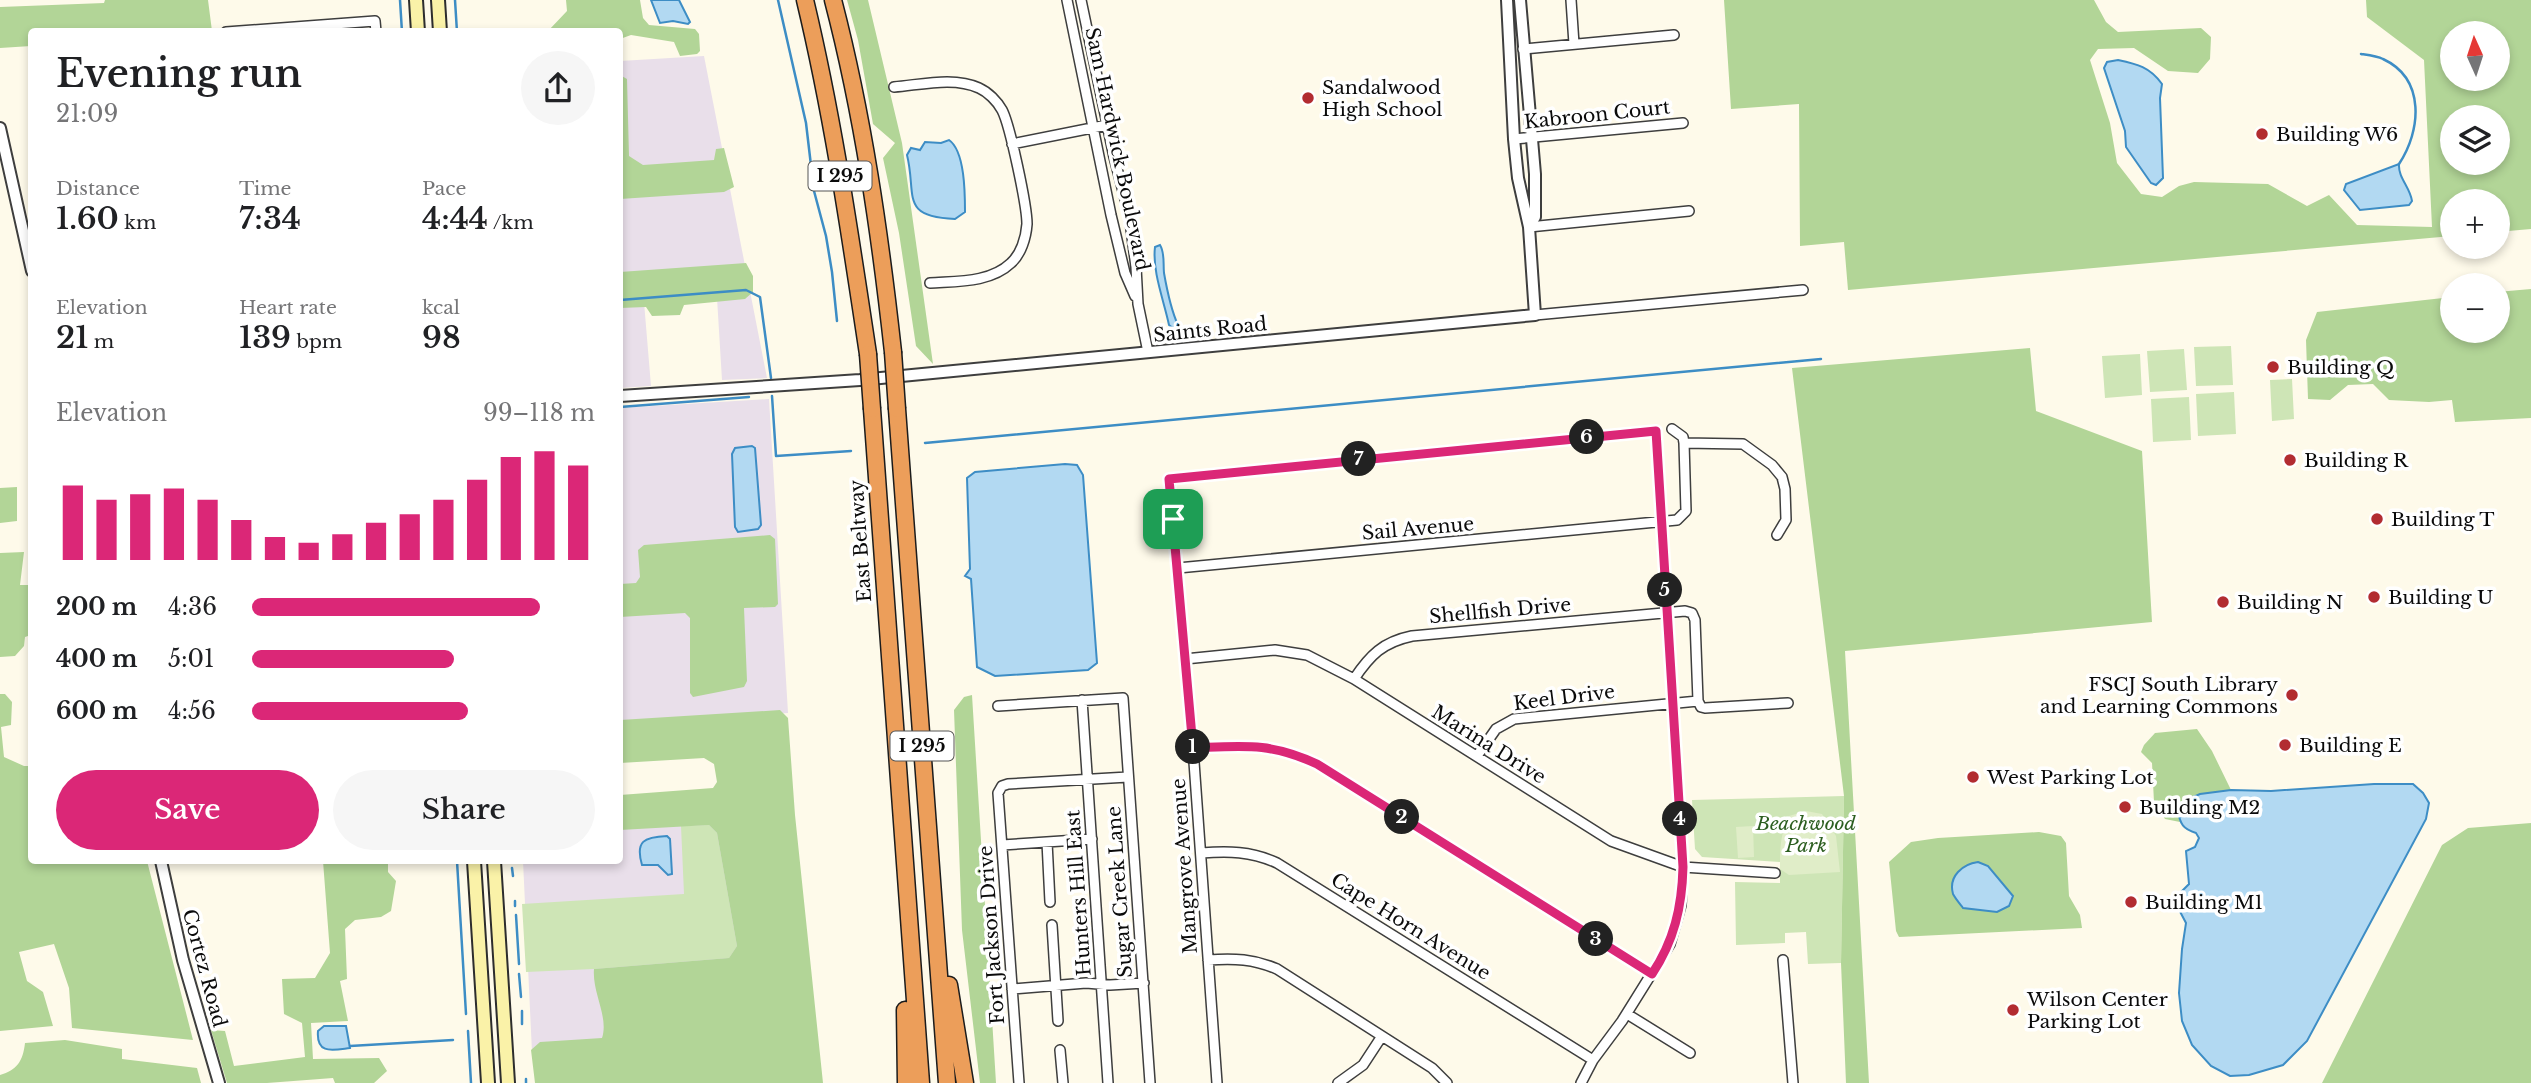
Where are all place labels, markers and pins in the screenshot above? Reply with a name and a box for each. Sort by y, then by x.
place label: Sandalwood High School [1322,76,1443,121]
marker: Sandalwood High School [1300,90,1316,106]
place label: Building W6 [2276,123,2398,146]
marker: Building W6 [2254,126,2270,142]
place label: Building Q [2287,356,2394,379]
marker: Building Q [2265,359,2281,375]
pin: 6 [1570,420,1604,454]
pin: 7 [1342,442,1376,476]
place label: Building R [2304,449,2409,472]
marker: Building R [2282,452,2298,468]
pin [1143,489,1203,549]
place label: Building T [2391,508,2495,531]
marker: Building T [2369,511,2385,527]
pin: 5 [1648,572,1682,608]
place label: Building U [2388,586,2493,609]
marker: Building U [2366,589,2382,605]
place label: Building N [2237,591,2343,614]
marker: Building N [2215,594,2231,610]
place label: FSCJ South Library and Learning Commons [2040,673,2278,718]
marker: FSCJ South Library and Learning Commons [2284,687,2300,703]
pin: 1 [1176,730,1210,764]
place label: Building E [2299,734,2402,757]
marker: Building E [2277,737,2293,753]
place label: West Parking Lot [1986,766,2155,789]
marker: West Parking Lot [1965,769,1981,785]
place label: Building M2 [2139,796,2260,819]
marker: Building M2 [2117,799,2133,815]
pin: 2 [1384,800,1420,834]
pin: 4 [1662,802,1698,836]
place label: Building M1 [2145,891,2263,914]
marker: Building M1 [2123,894,2139,910]
pin: 3 [1578,922,1614,956]
place label: Wilson Center Parking Lot [2026,988,2168,1033]
marker: Wilson Center Parking Lot [2005,1002,2021,1018]

